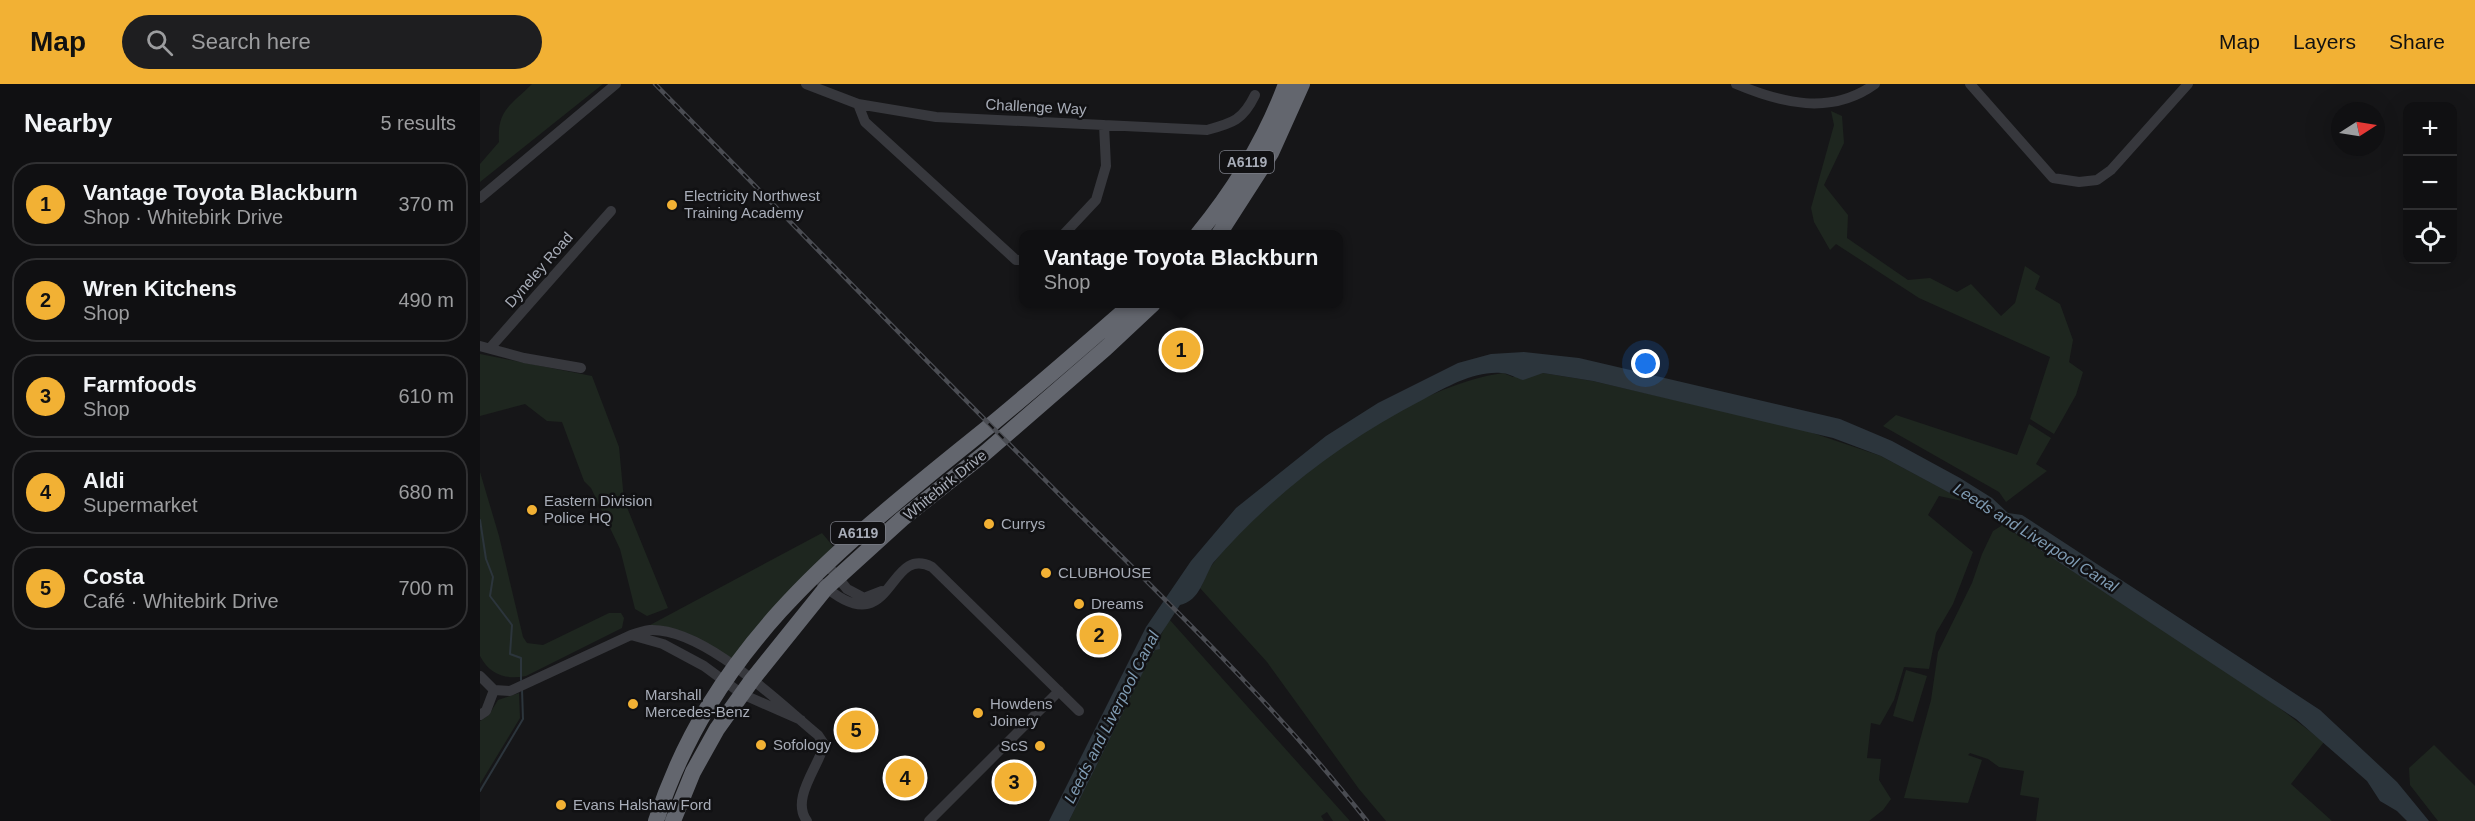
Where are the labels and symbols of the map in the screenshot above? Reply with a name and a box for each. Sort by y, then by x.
street label: Challenge Way [985,95,1087,118]
north arrow [2331,102,2385,156]
road number: A6119 [1220,151,1274,173]
place label: Electricity Northwest Training Academy [684,187,821,221]
marker: Electricity Northwest Training Academy [665,198,679,212]
street label: Dyneley Road [501,229,576,311]
pin: 1 [1162,328,1200,372]
your location [1631,349,1660,378]
street label: Whitebirk Drive [900,446,990,523]
water label: Leeds and Liverpool Canal [1951,480,2121,595]
place label: Eastern Division Police HQ [544,492,652,526]
marker: Eastern Division Police HQ [525,503,539,517]
place label: Currys [1001,515,1045,532]
marker: Currys [982,517,996,531]
road number: A6119 [831,522,885,544]
place label: CLUBHOUSE [1058,564,1151,581]
marker: CLUBHOUSE [1039,566,1053,580]
place label: Dreams [1091,595,1144,612]
marker: Dreams [1072,597,1086,611]
pin: 2 [1080,612,1118,658]
water label: Leeds and Liverpool Canal [1061,628,1162,806]
place label: Marshall Mercedes-Benz [645,686,750,720]
place label: Howdens Joinery [990,695,1053,729]
marker: Marshall Mercedes-Benz [626,697,640,711]
marker: Howdens Joinery [971,706,985,720]
pin: 5 [836,708,875,752]
place label: Sofology [773,736,832,753]
place label: ScS [1000,737,1028,754]
marker: Sofology [754,738,768,752]
marker: ScS [1033,739,1047,753]
pin: 4 [886,756,924,800]
pin: 3 [994,760,1034,804]
place label: Evans Halshaw Ford [573,796,711,813]
marker: Evans Halshaw Ford [554,798,568,812]

